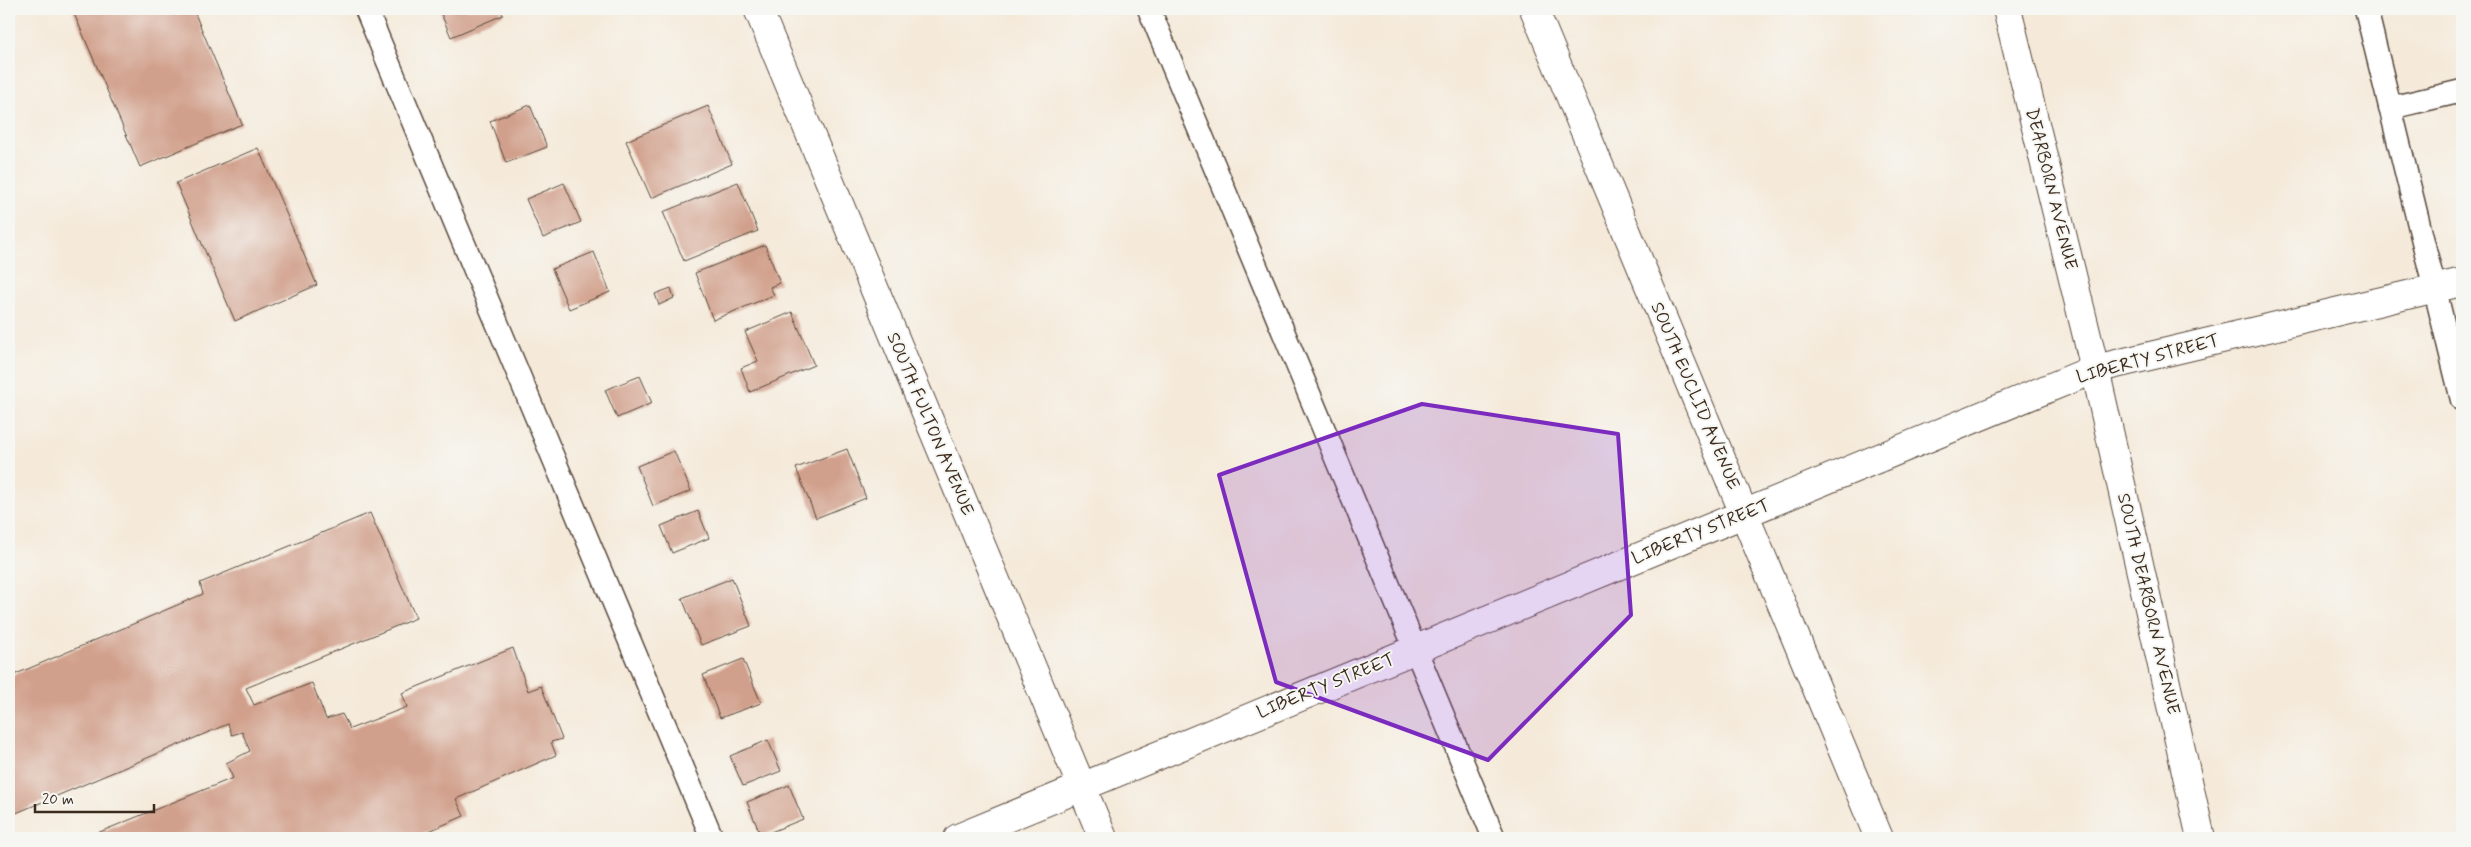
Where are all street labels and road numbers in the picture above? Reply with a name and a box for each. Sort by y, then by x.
street label: DEARBORN AVENUE [2019,106,2083,272]
street label: SOUTH EUCLID AVENUE [1645,299,1745,493]
street label: LIBERTY STREET [2074,328,2222,390]
street label: SOUTH FULTON AVENUE [881,329,979,519]
street label: SOUTH DEARBORN AVENUE [2111,491,2185,717]
street label: LIBERTY STREET [1628,493,1774,571]
street label: LIBERTY STREET [1253,647,1399,725]

